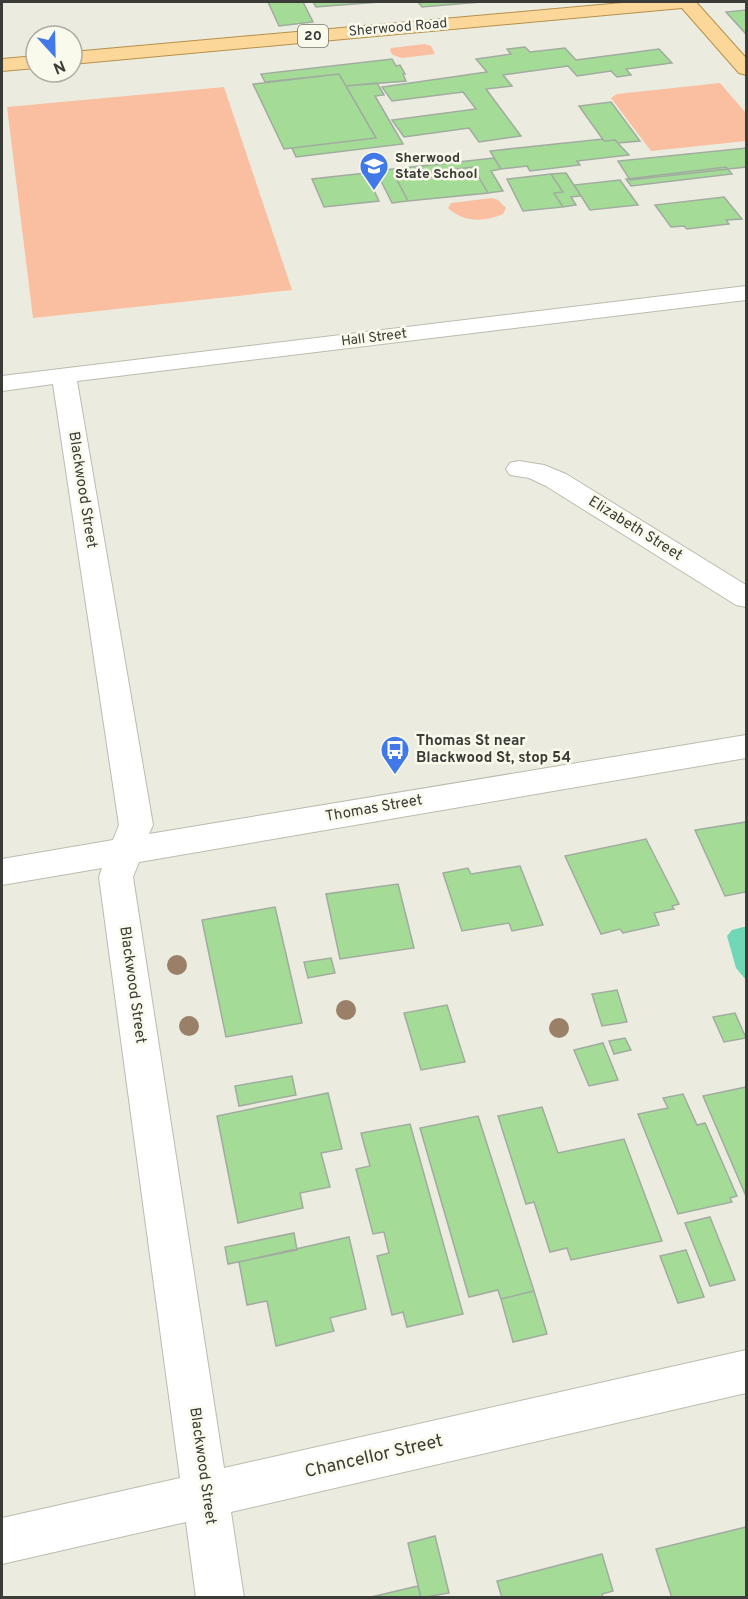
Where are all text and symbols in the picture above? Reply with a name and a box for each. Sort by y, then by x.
street label: Sherwood Road [348,15,448,41]
north arrow [24,24,84,84]
road number: 20 [298,25,328,47]
text: N [50,55,68,77]
school or university icon: Sherwood State School [358,150,390,192]
place label: Sherwood State School [395,150,477,183]
street label: Hall Street [340,326,408,350]
street label: Blackwood Street [63,430,101,550]
street label: Elizabeth Street [584,492,686,566]
place label: Thomas St near Blackwood St, stop 54 [416,732,571,768]
bus stop icon: Thomas St near Blackwood St, stop 54 [379,734,411,776]
street label: Thomas Street [324,791,424,827]
street label: Blackwood Street [114,925,150,1045]
street label: Blackwood Street [184,1406,220,1526]
street label: Chancellor Street [303,1430,445,1484]

